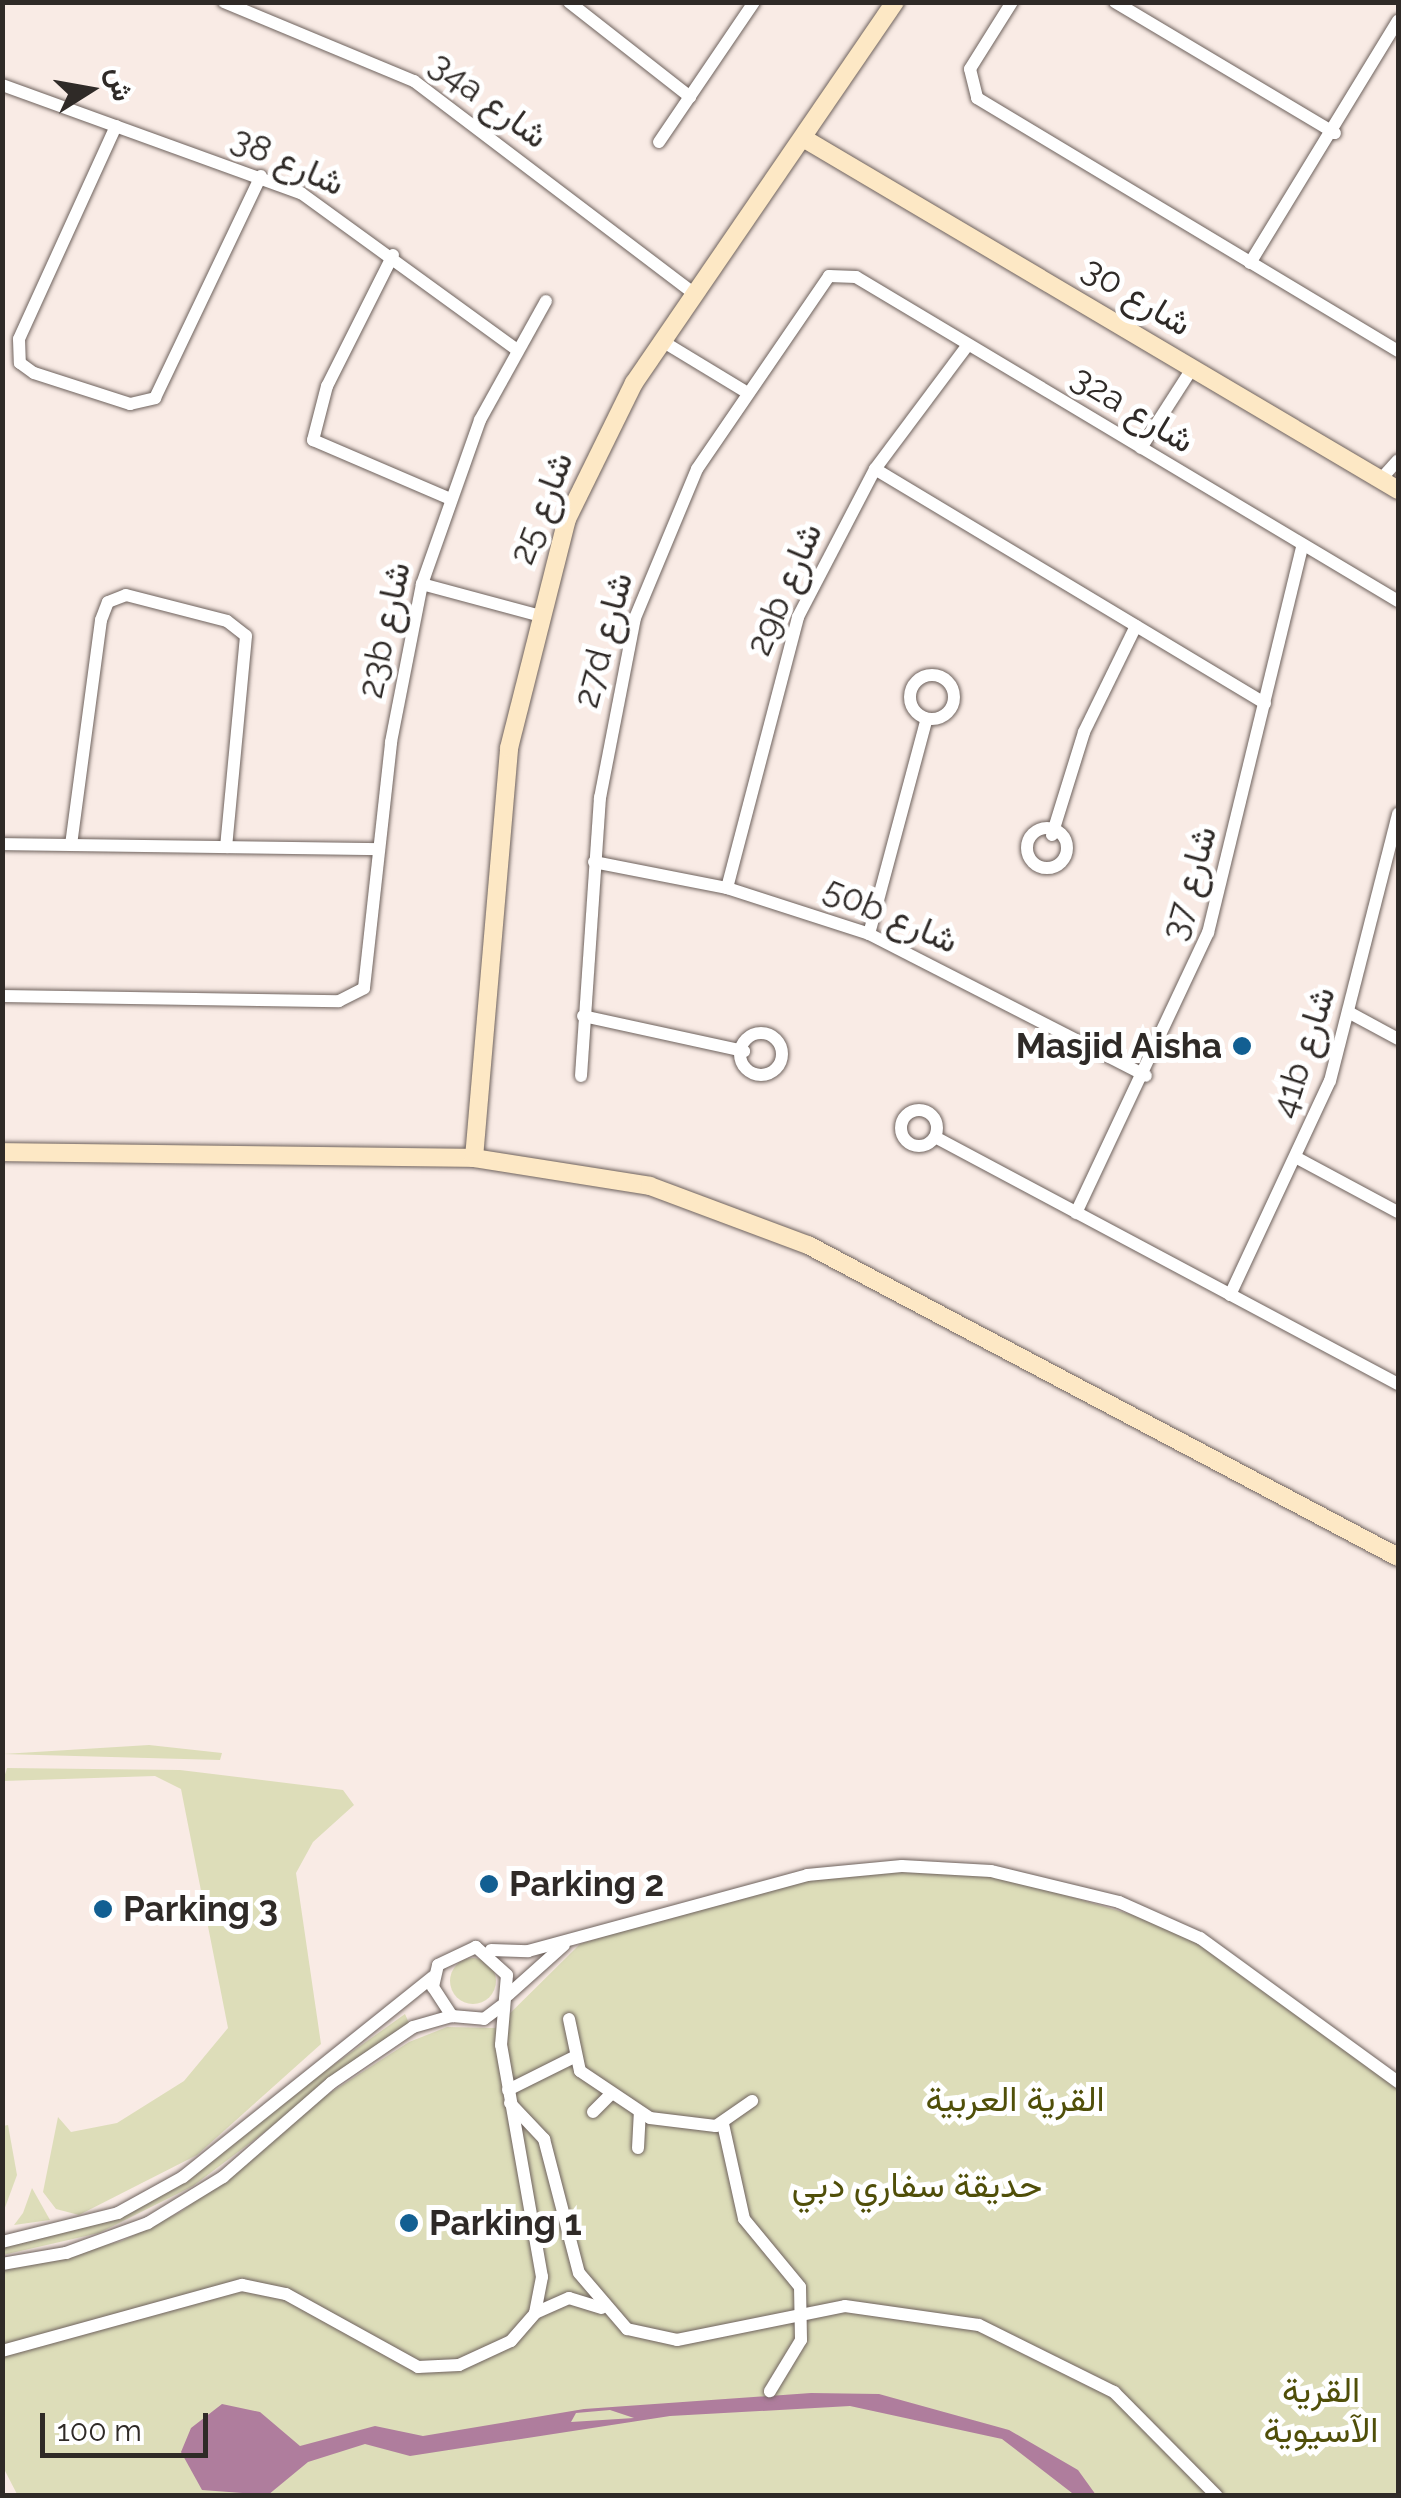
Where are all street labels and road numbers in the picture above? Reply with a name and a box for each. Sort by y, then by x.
street label: 34a شارع [422,43,556,157]
street label: شارع 38 [225,118,351,204]
street label: شارع 30 [1075,247,1199,345]
street label: 32a شارع [1064,356,1202,462]
street label: شارع 25 [500,446,582,570]
street label: 29b شارع [737,517,831,661]
street label: 23b شارع [349,558,419,702]
street label: 27d شارع [565,568,641,712]
street label: شارع 37 [1153,821,1225,945]
street label: 50b شارع [818,868,964,962]
street label: 41b شارع [1262,981,1344,1123]

